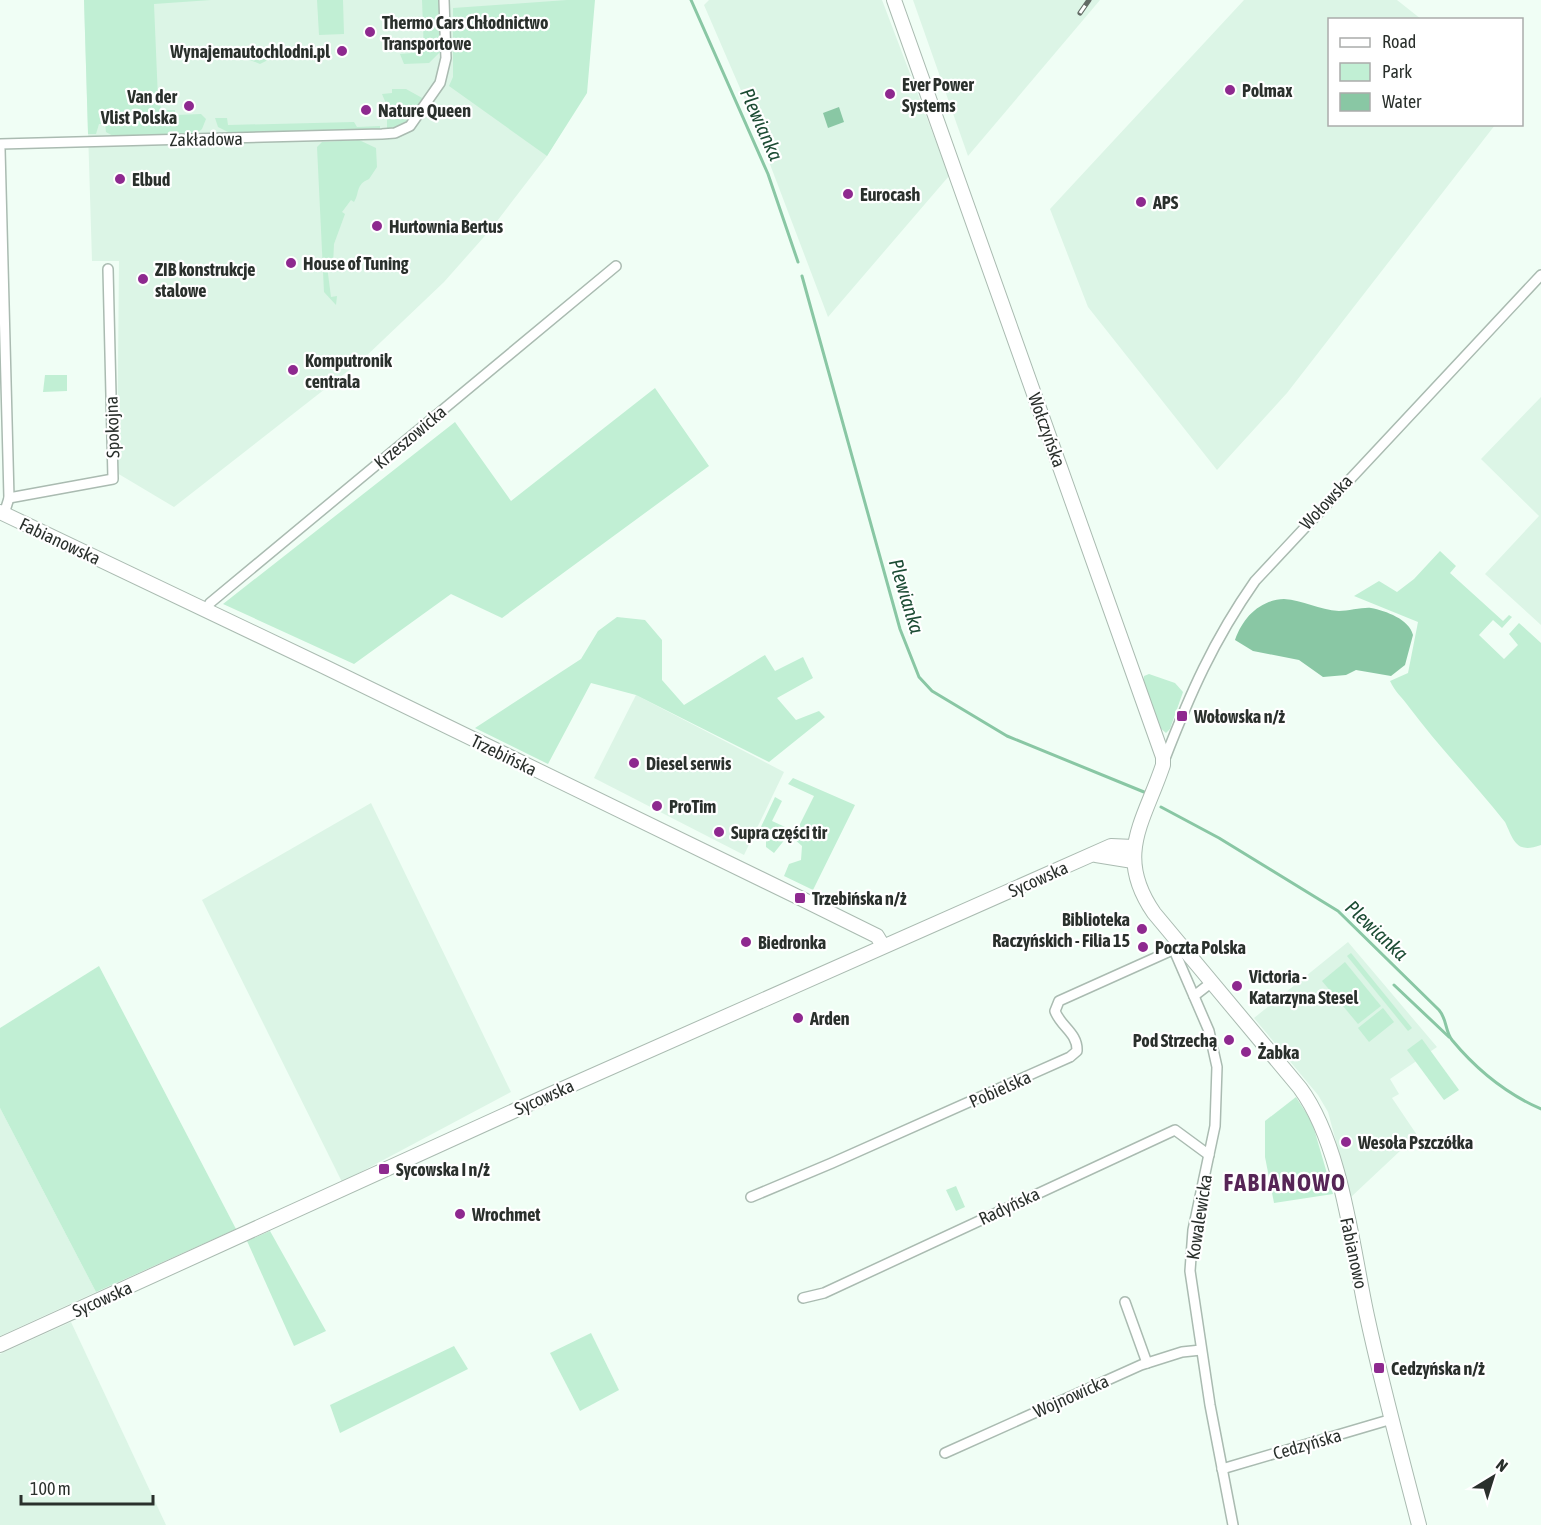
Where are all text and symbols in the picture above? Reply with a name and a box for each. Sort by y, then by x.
place label: Thermo Cars Chłodnictwo Transportowe [382,12,548,54]
legend [1328,18,1523,126]
marker: Thermo Cars Chłodnictwo Transportowe [363,25,377,39]
text: Road [1382,31,1416,52]
place label: Wynajemautochlodni.pl [169,41,330,62]
marker: Wynajemautochlodni.pl [335,44,349,58]
text: Park [1382,61,1412,82]
place label: Ever Power Systems [902,74,975,116]
place label: Polmax [1242,80,1293,101]
marker: Polmax [1223,83,1237,97]
water label: Plewianka [736,84,788,164]
place label: Van der Vlist Polska [100,86,178,128]
marker: Ever Power Systems [883,87,897,101]
text: Water [1382,91,1422,112]
marker: Van der Vlist Polska [182,99,196,113]
place label: Nature Queen [378,100,471,121]
marker: Nature Queen [359,103,373,117]
street label: Zakładowa [169,128,243,150]
place label: Elbud [132,169,170,190]
marker: Elbud [113,172,127,186]
place label: Eurocash [860,184,921,205]
marker: Eurocash [841,187,855,201]
place label: APS [1152,192,1179,213]
marker: APS [1134,195,1148,209]
place label: Hurtownia Bertus [389,216,504,237]
marker: Hurtownia Bertus [370,219,384,233]
place label: House of Tuning [303,253,409,274]
marker: House of Tuning [284,256,298,270]
place label: ZIB konstrukcje stalowe [155,259,256,301]
marker: ZIB konstrukcje stalowe [136,272,150,286]
place label: Komputronik centrala [305,350,393,392]
marker: Komputronik centrala [286,363,300,377]
street label: Wołczyńska [1024,390,1070,470]
street label: Spokojna [100,396,124,458]
street label: Krzeszowicka [370,401,450,473]
street label: Wołowska [1295,470,1357,534]
street label: Fabianowska [16,513,104,569]
water label: Plewianka [885,556,929,636]
place label: Wołowska n/ż [1193,706,1286,727]
marker: Wołowska n/ż [1175,709,1189,723]
street label: Trzebińska [468,730,540,780]
place label: Diesel serwis [646,753,732,774]
marker: Diesel serwis [627,756,641,770]
place label: ProTim [669,796,716,817]
marker: ProTim [650,799,664,813]
place label: Supra części tir [731,822,828,843]
marker: Supra części tir [712,825,726,839]
street label: Sycowska [1005,857,1071,901]
place label: Trzebińska n/ż [812,888,907,909]
marker: Trzebińska n/ż [793,891,807,905]
water label: Plewianka [1341,895,1413,965]
place label: Biblioteka Raczyńskich - Filia 15 [992,909,1130,951]
marker: Biblioteka Raczyńskich - Filia 15 [1135,922,1149,936]
place label: Biedronka [758,932,826,953]
marker: Biedronka [739,935,753,949]
place label: Poczta Polska [1155,937,1246,958]
marker: Poczta Polska [1136,940,1150,954]
place label: Victoria - Katarzyna Stesel [1248,966,1358,1008]
marker: Victoria - Katarzyna Stesel [1230,979,1244,993]
place label: Arden [809,1008,850,1029]
marker: Arden [791,1011,805,1025]
place label: Pod Strzechą [1133,1030,1217,1051]
marker: Pod Strzechą [1222,1033,1236,1047]
place label: Żabka [1258,1042,1299,1063]
marker: Żabka [1239,1045,1253,1059]
street label: Pobielska [966,1066,1034,1112]
street label: Sycowska [511,1075,577,1119]
place label: Wesoła Pszczółka [1357,1132,1473,1153]
marker: Wesoła Pszczółka [1339,1135,1353,1149]
place label: Sycowska I n/ż [396,1159,490,1180]
marker: Sycowska I n/ż [377,1162,391,1176]
district label: FABIANOWO [1224,1169,1346,1196]
street label: Kowalewicka [1182,1173,1216,1261]
street label: Radyńska [975,1183,1043,1229]
place label: Wrochmet [471,1204,541,1225]
marker: Wrochmet [453,1207,467,1221]
street label: Fabianowo [1336,1215,1372,1291]
street label: Sycowska [69,1277,135,1321]
place label: Cedzyńska n/ż [1391,1358,1485,1379]
marker: Cedzyńska n/ż [1372,1361,1386,1375]
street label: Wojnowicka [1030,1370,1112,1422]
street label: Cedzyńska [1270,1424,1344,1464]
north arrow [1463,1447,1523,1507]
text: N [1493,1455,1512,1475]
scale bar [21,1468,153,1506]
text: 100 m [30,1478,71,1499]

